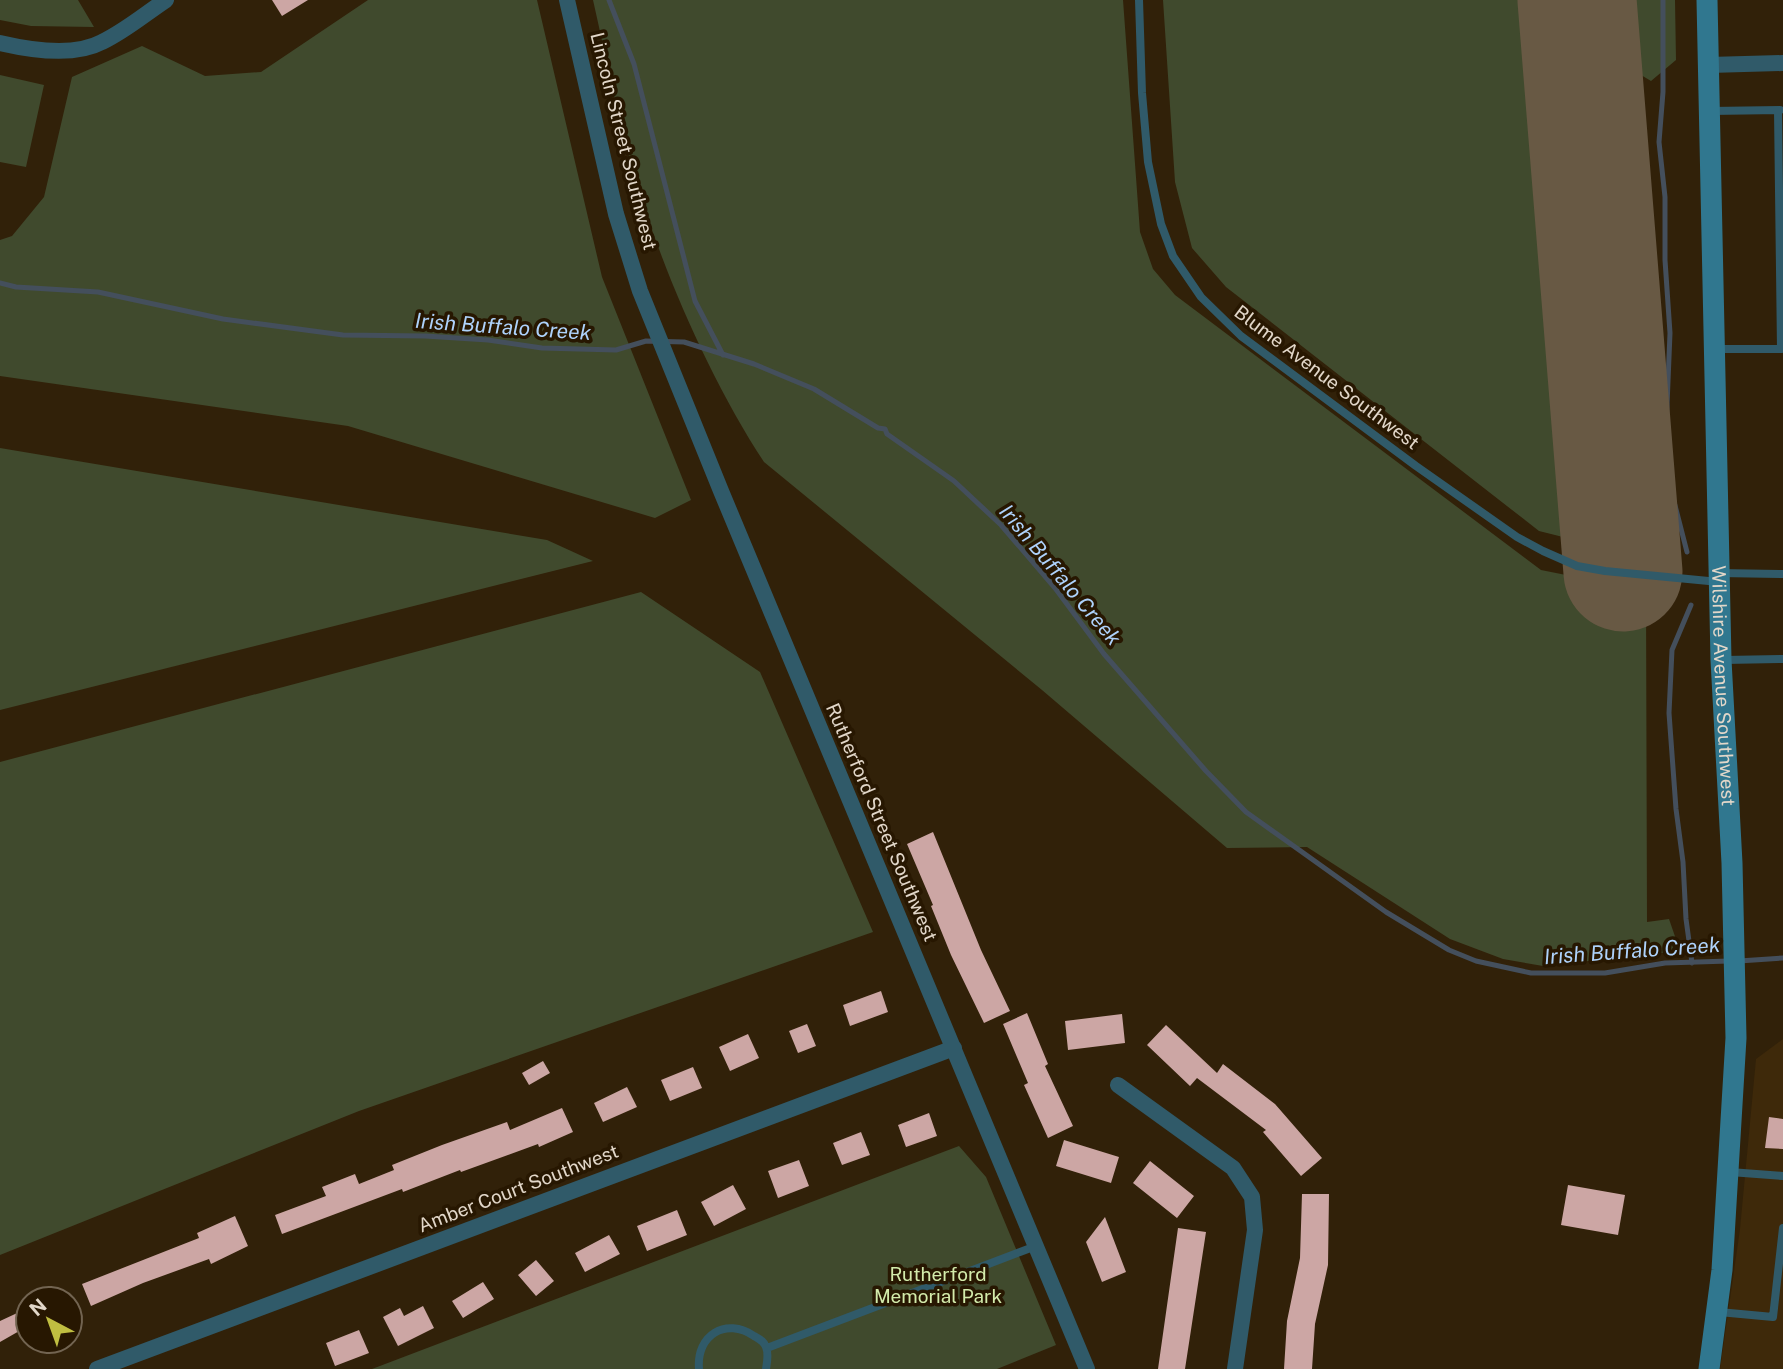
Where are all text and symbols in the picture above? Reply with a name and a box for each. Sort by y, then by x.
street label: Lincoln Street Southwest [586,30,662,252]
street label: Blume Avenue Southwest [1230,300,1424,454]
water label: Irish Buffalo Creek [414,308,593,345]
water label: Irish Buffalo Creek [994,499,1127,651]
street label: Wilshire Avenue Southwest [1708,565,1740,807]
street label: Rutherford Street Southwest [822,700,942,944]
water label: Irish Buffalo Creek [1543,932,1721,969]
street label: Amber Court Southwest [415,1140,621,1236]
park label: Rutherford Memorial Park [874,1263,1002,1307]
north arrow [14,1285,84,1355]
text: N [25,1294,51,1320]

